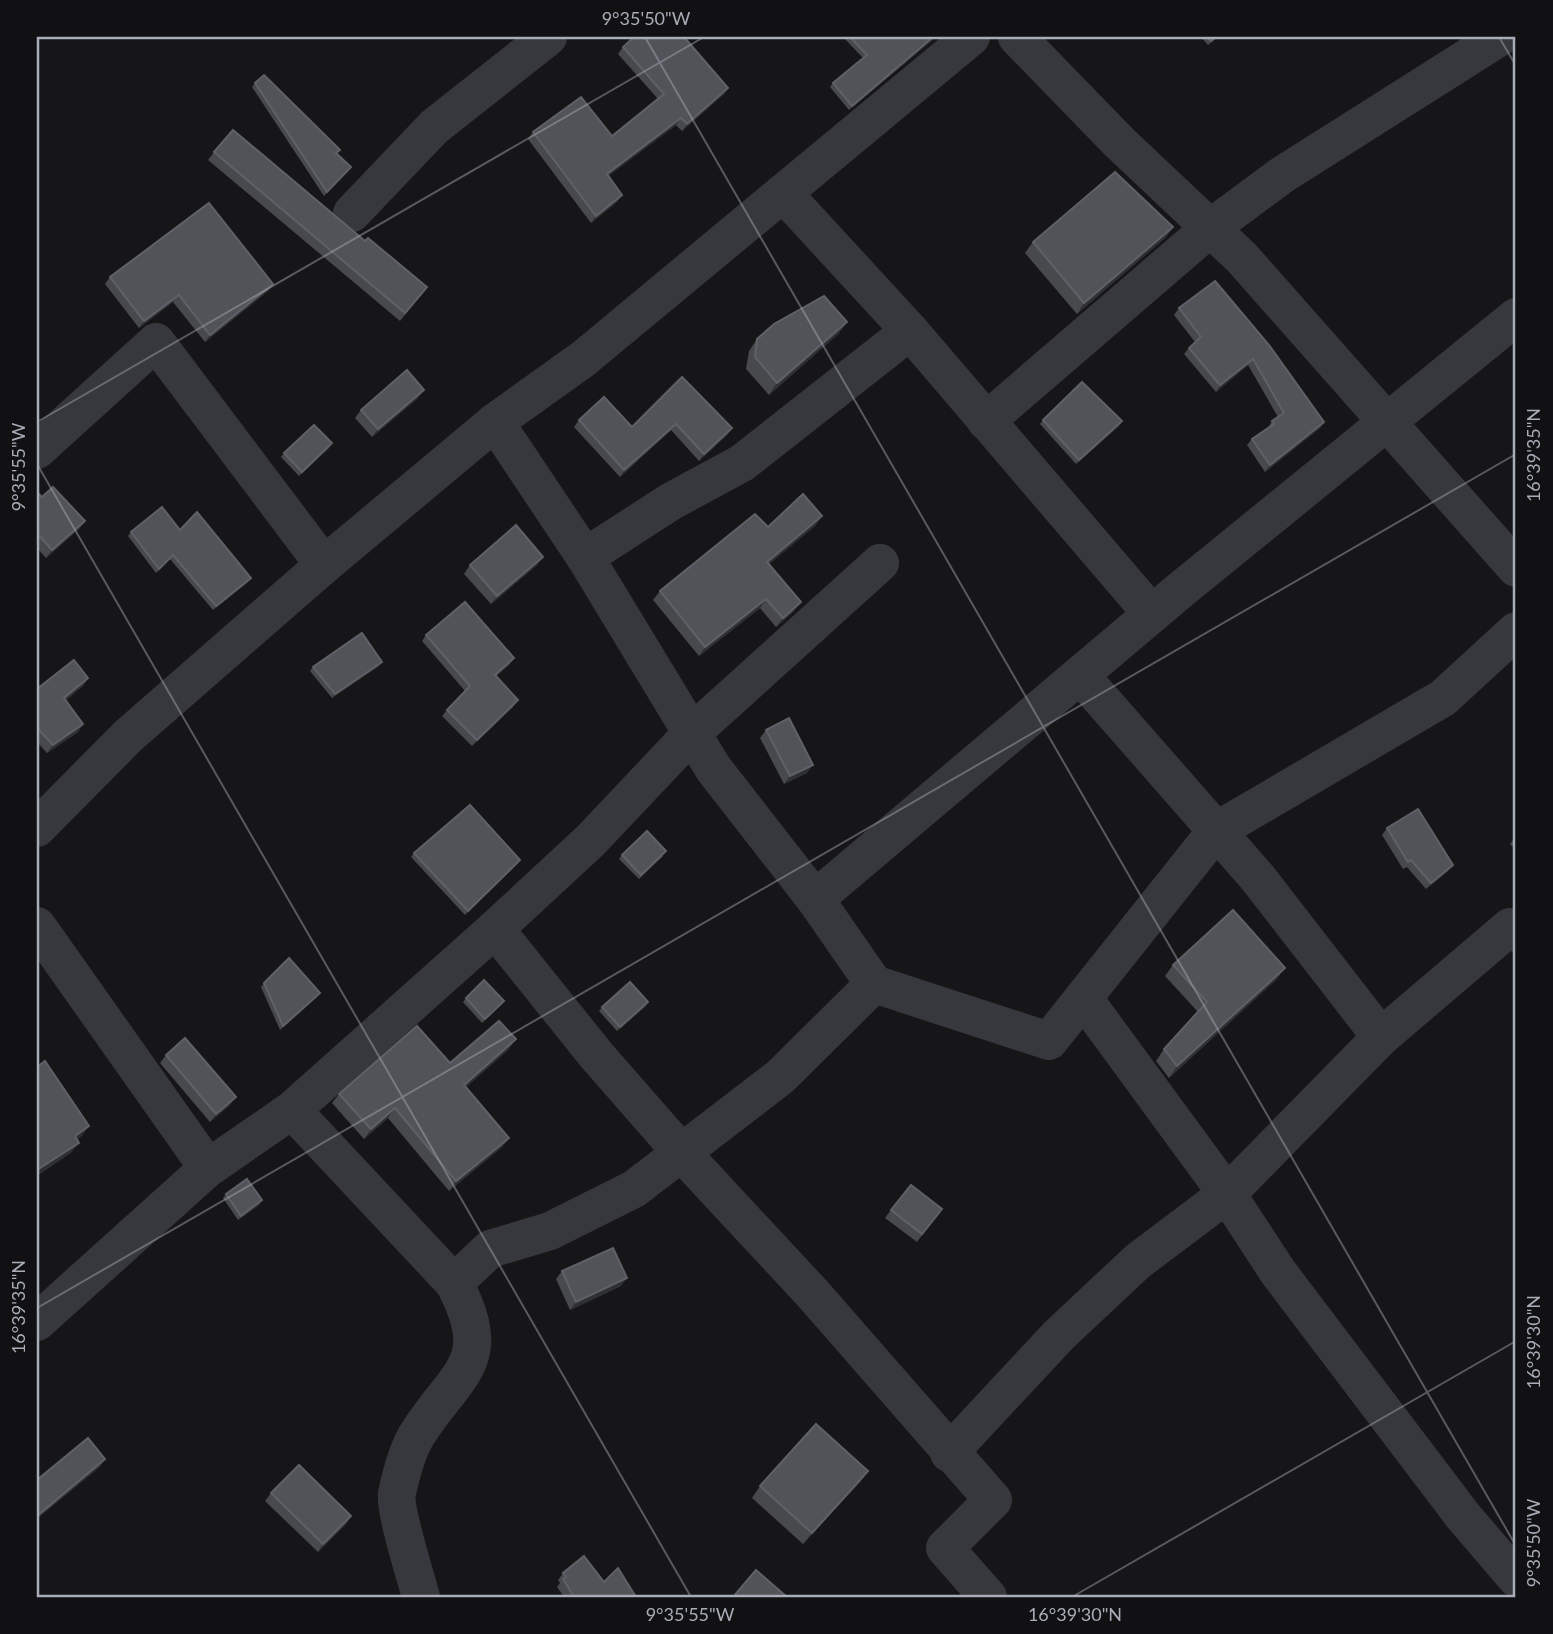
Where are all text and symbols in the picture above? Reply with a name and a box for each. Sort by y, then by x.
text: 9°35'50"W [602,7,691,29]
text: 16°39'35"N [1522,408,1544,502]
text: 9°35'55"W [7,422,29,511]
text: 16°39'35"N [7,1260,29,1354]
text: 16°39'30"N [1522,1295,1544,1389]
text: 9°35'50"W [1522,1498,1544,1587]
text: 9°35'55"W [646,1603,735,1625]
text: 16°39'30"N [1028,1603,1122,1625]

